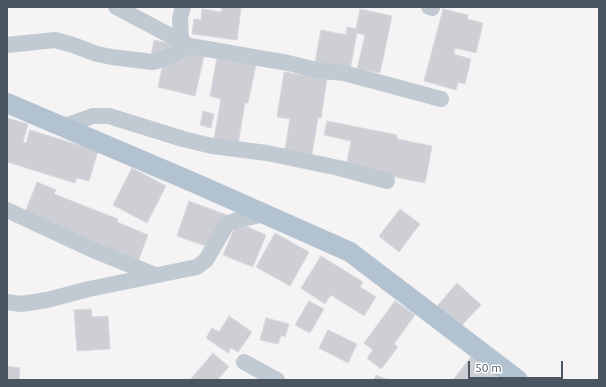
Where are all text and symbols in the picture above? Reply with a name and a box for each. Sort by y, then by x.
scale bar [470,353,565,379]
text: 50 m [475,361,502,374]

